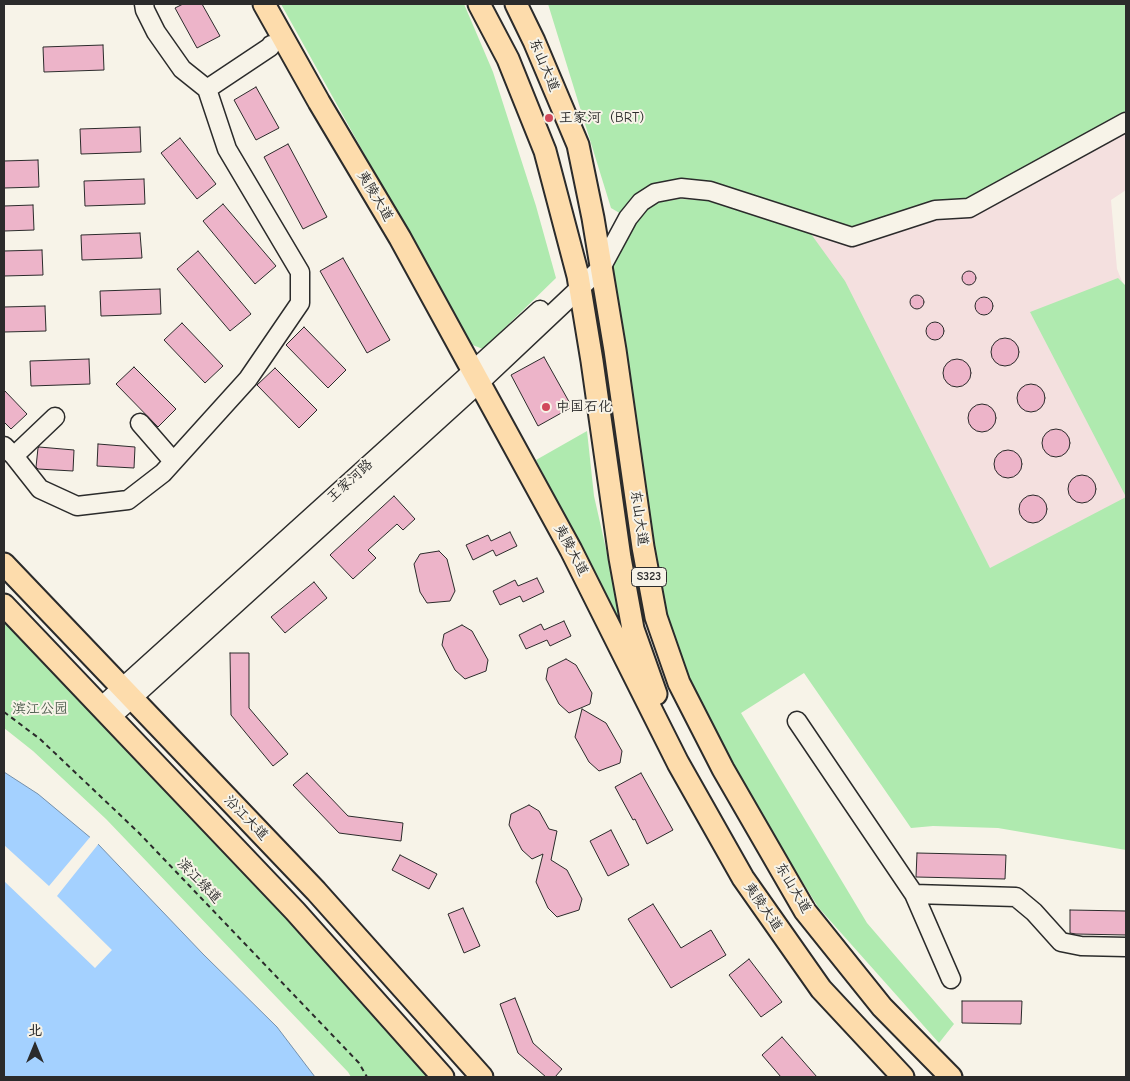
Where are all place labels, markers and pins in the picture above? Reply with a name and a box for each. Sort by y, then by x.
place label: 王家河（BRT） [559,110,653,126]
marker: 王家河（BRT） [543,112,555,124]
place label: 中国石化 [556,399,612,415]
marker: 中国石化 [540,401,552,413]

